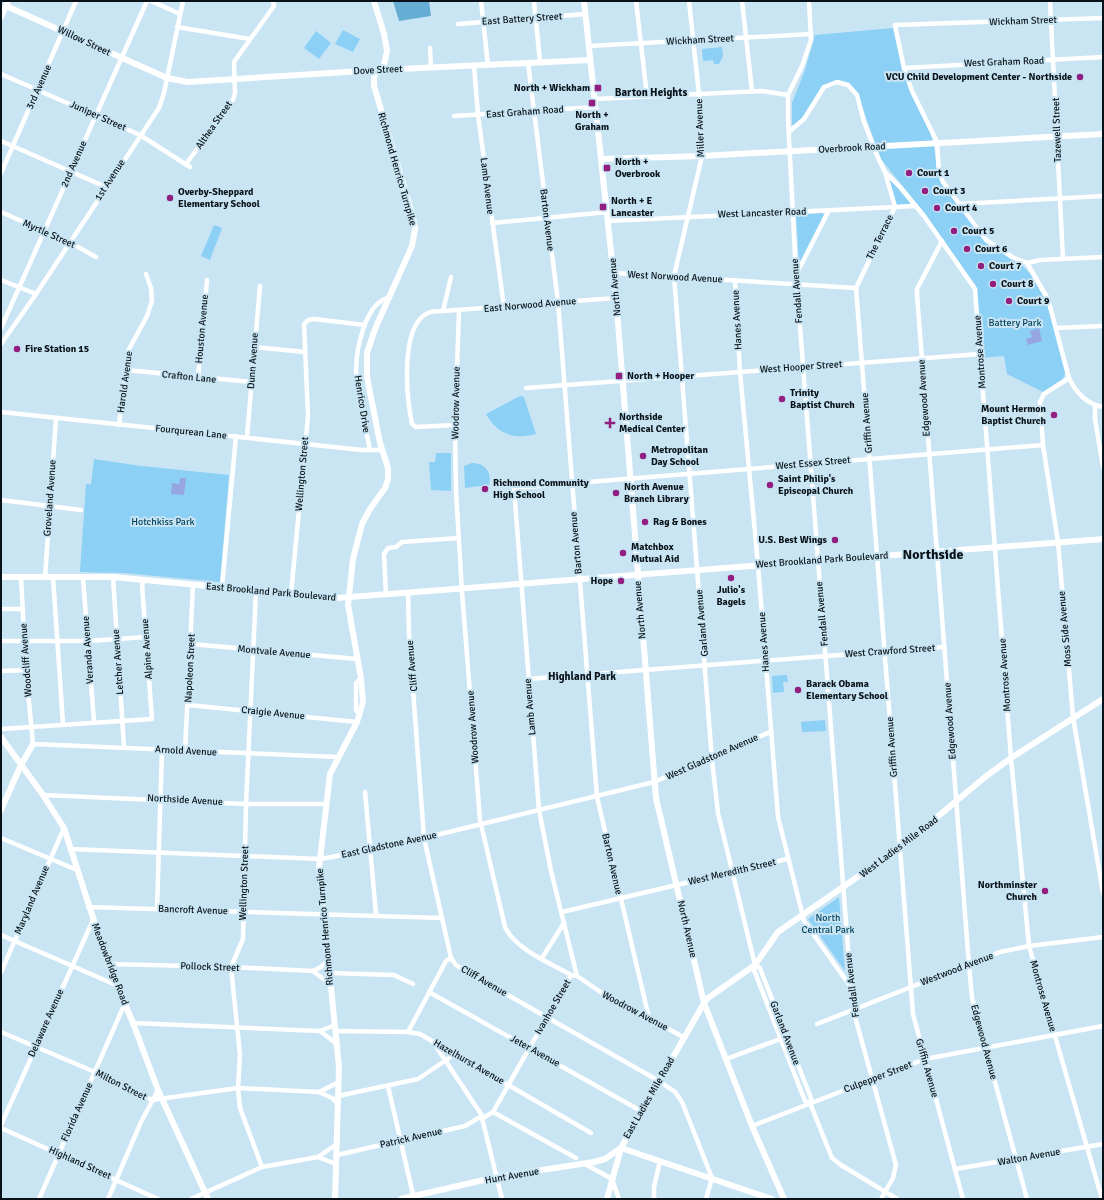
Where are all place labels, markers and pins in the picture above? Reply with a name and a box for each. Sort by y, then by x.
place label: VCU Child Development Center - Northside [886,71,1072,83]
marker: VCU Child Development Center - Northside [1075,72,1085,82]
place label: North + Wickham [514,82,590,94]
marker: North + Wickham [593,83,603,93]
marker: North + Graham [587,98,597,108]
place label: North + Graham [575,109,609,133]
place label: North + Overbrook [615,156,661,180]
marker: North + Overbrook [602,163,612,173]
place label: Court 1 [917,167,950,179]
marker: Court 1 [904,168,914,178]
place label: Court 3 [933,185,965,197]
place label: Overby-Sheppard Elementary School [178,186,260,210]
marker: Court 3 [920,186,930,196]
marker: Overby-Sheppard Elementary School [165,193,175,203]
place label: North + E Lancaster [611,195,654,219]
marker: North + E Lancaster [598,202,608,212]
place label: Court 4 [945,202,978,214]
marker: Court 4 [932,203,942,213]
place label: Court 5 [962,225,994,237]
marker: Court 5 [949,226,959,236]
place label: Court 6 [975,243,1008,255]
marker: Court 6 [962,244,972,254]
place label: Court 7 [989,260,1022,272]
marker: Court 7 [976,261,986,271]
place label: Court 8 [1001,278,1034,290]
marker: Court 8 [988,279,998,289]
place label: Court 9 [1017,295,1050,307]
marker: Court 9 [1004,296,1014,306]
place label: Fire Station 15 [25,343,89,355]
marker: Fire Station 15 [12,344,22,354]
place label: North + Hooper [627,370,694,382]
marker: North + Hooper [614,371,624,381]
place label: Trinity Baptist Church [790,387,855,411]
marker: Trinity Baptist Church [777,394,787,404]
place label: Mount Hermon Baptist Church [981,403,1047,427]
marker: Mount Hermon Baptist Church [1049,410,1059,420]
place label: Northside Medical Center [619,411,685,435]
marker: Northside Medical Center [604,417,616,429]
place label: Metropolitan Day School [651,444,709,468]
marker: Metropolitan Day School [638,451,648,461]
place label: Saint Philip's Episcopal Church [778,473,854,497]
place label: Richmond Community High School [493,477,589,501]
marker: Saint Philip's Episcopal Church [765,480,775,490]
place label: North Avenue Branch Library [624,481,689,505]
marker: Richmond Community High School [480,484,490,494]
marker: North Avenue Branch Library [611,488,621,498]
place label: Rag & Bones [653,516,707,528]
marker: Rag & Bones [640,517,650,527]
place label: U.S. Best Wings [758,534,828,546]
marker: U.S. Best Wings [830,535,840,545]
place label: Matchbox Mutual Aid [631,541,680,565]
marker: Matchbox Mutual Aid [618,548,628,558]
marker: Julio's Bagels [726,573,736,583]
place label: Hope [591,575,613,587]
marker: Hope [616,576,626,586]
place label: Julio's Bagels [716,584,746,608]
place label: Barack Obama Elementary School [806,678,888,702]
marker: Barack Obama Elementary School [793,685,803,695]
place label: Northminster Church [978,879,1038,903]
marker: Northminster Church [1040,886,1050,896]

